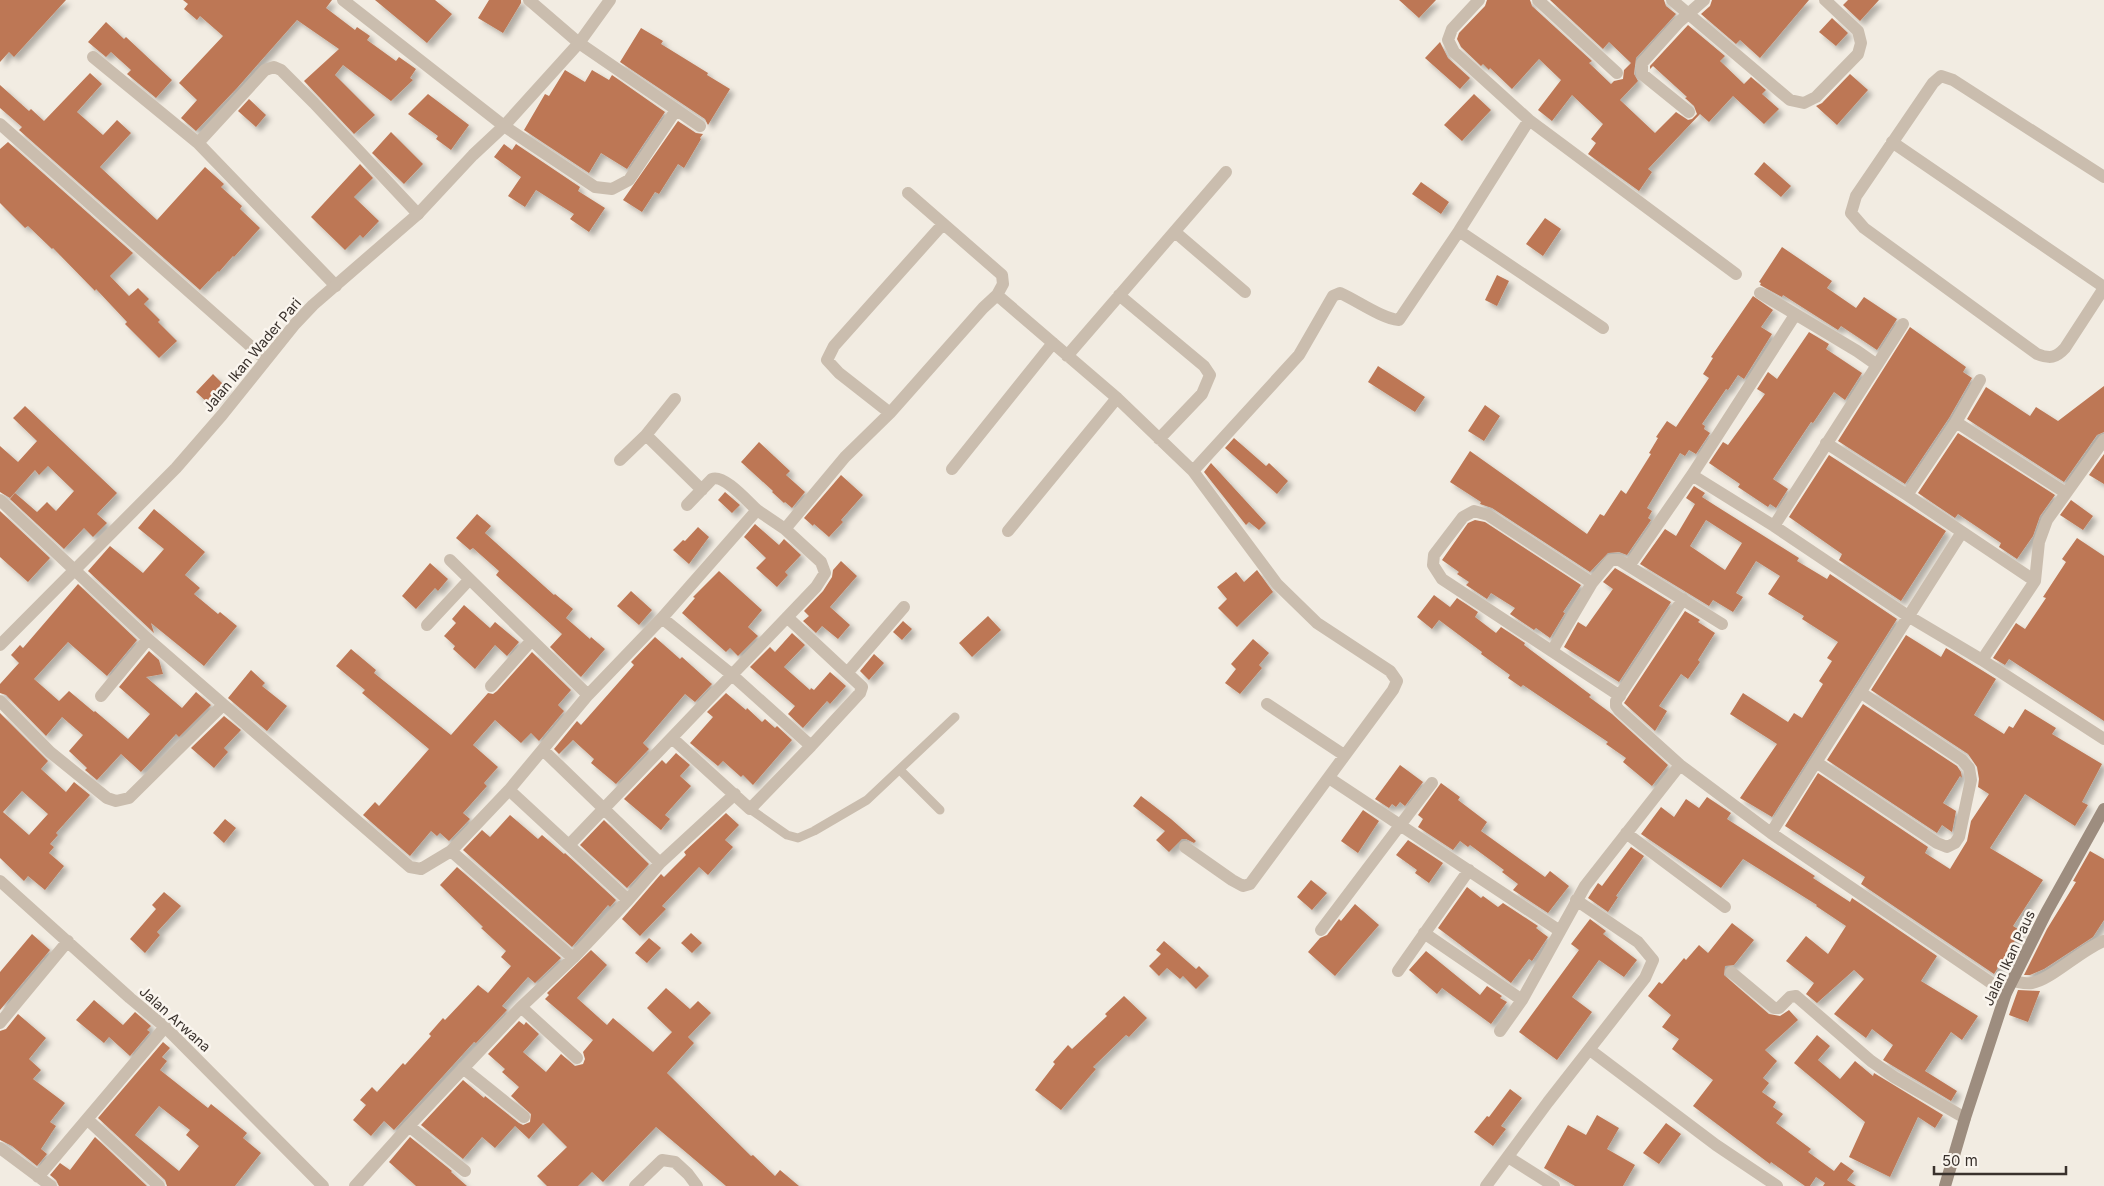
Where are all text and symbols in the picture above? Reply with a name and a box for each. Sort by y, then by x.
street label: Jalan Ikan Wader Pari [199,294,304,415]
street label: Jalan Ikan Paus [1979,907,2038,1008]
street label: Jalan Arwana [136,982,214,1055]
scale bar [1934,1144,2066,1176]
text: 50 m [1942,1151,1978,1170]

